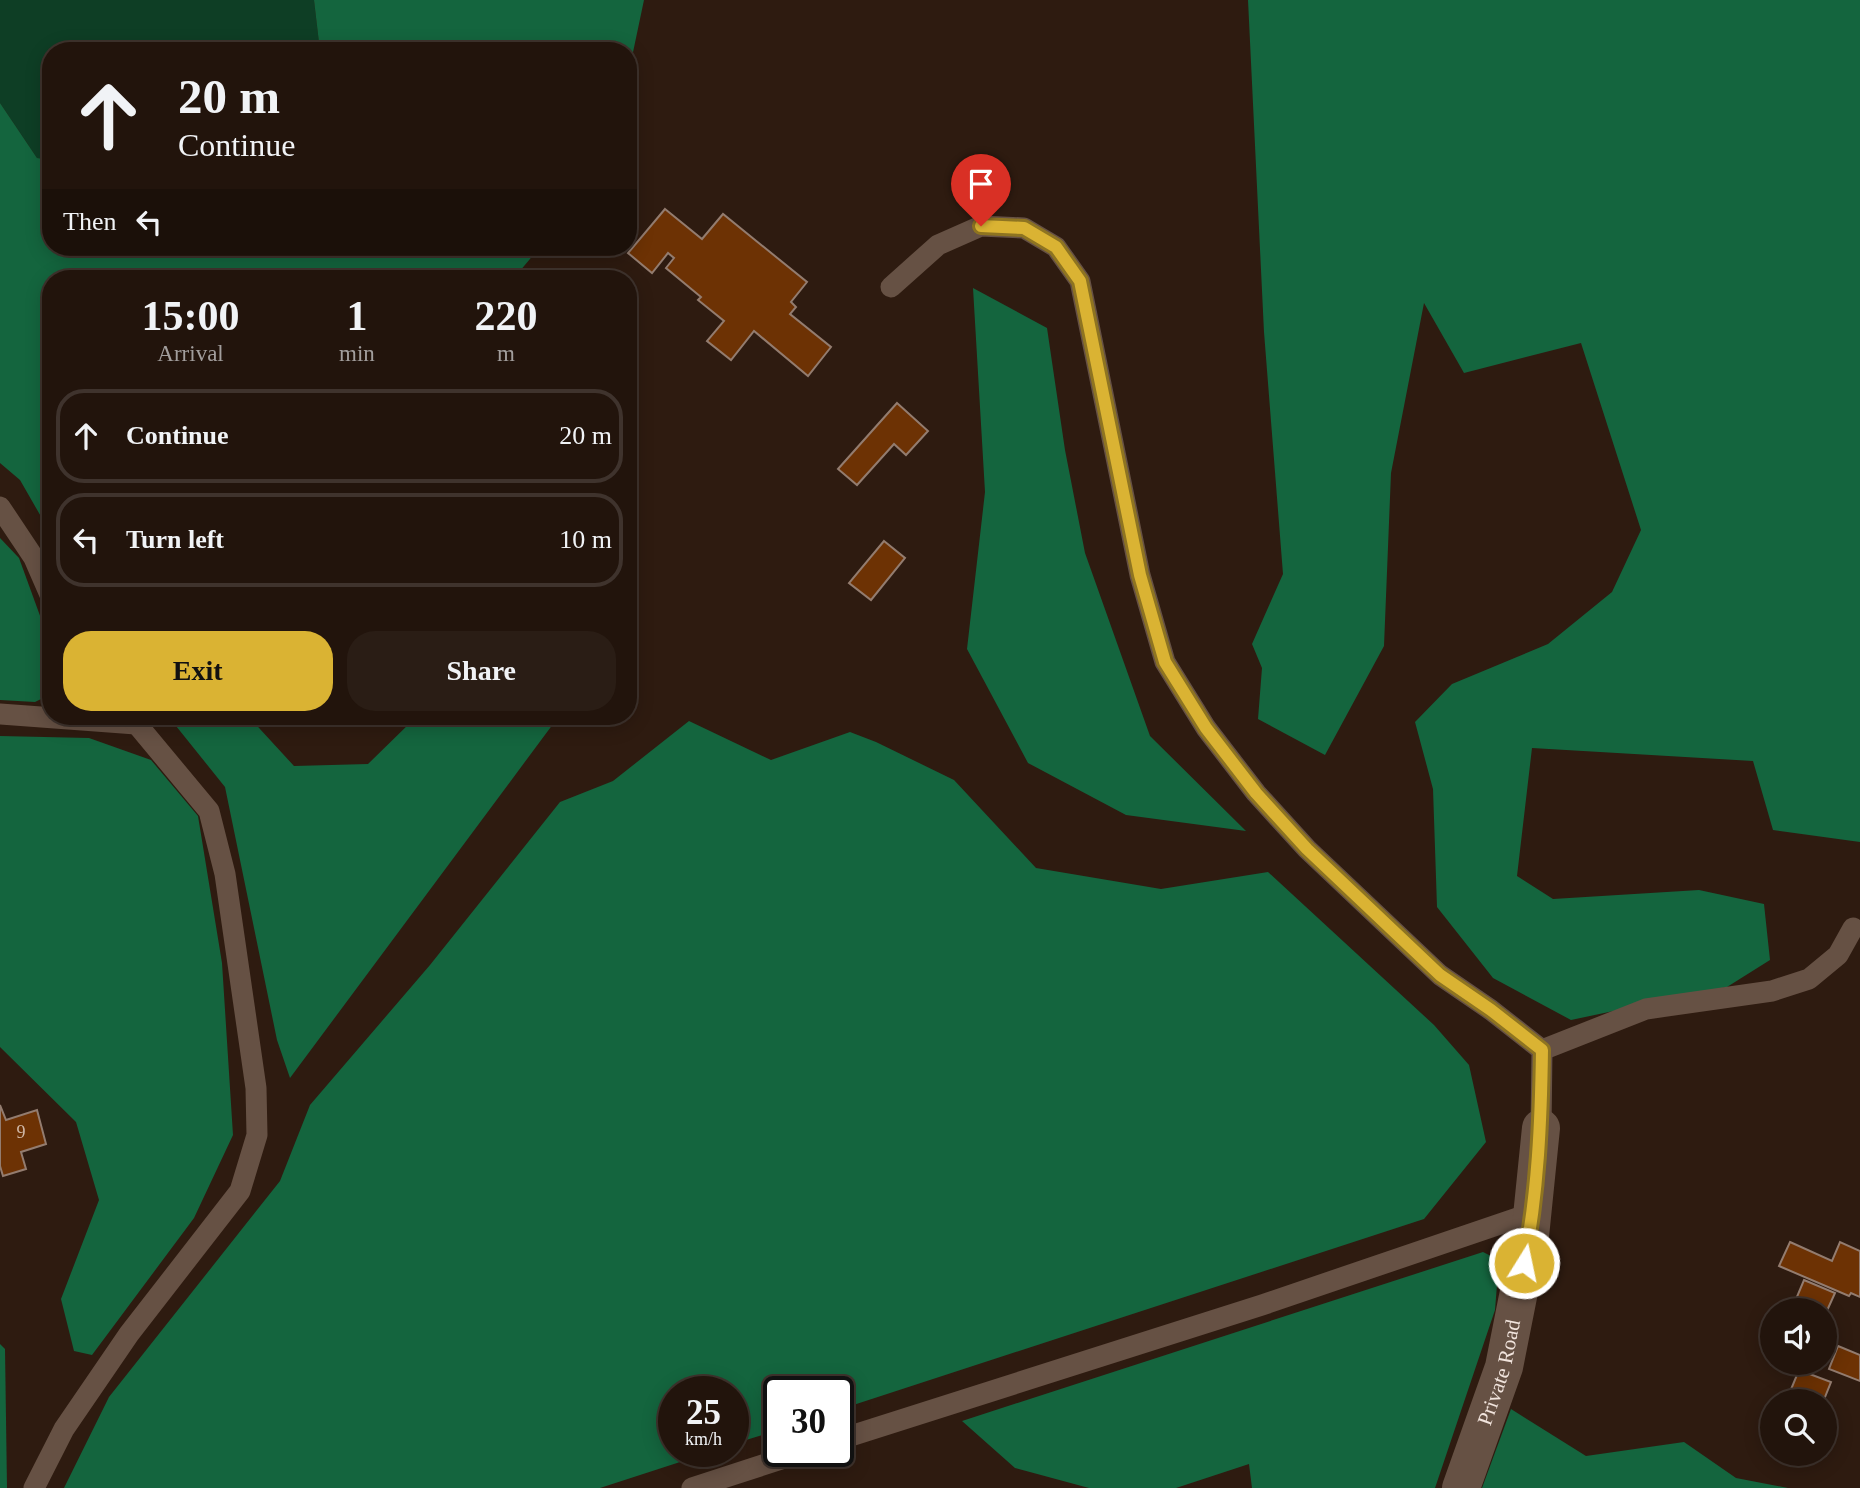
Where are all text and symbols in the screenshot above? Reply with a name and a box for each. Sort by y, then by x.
text: 20 m [178,69,280,124]
icon: ahead [63,70,154,161]
text: Continue [178,127,295,163]
pin [951,154,1011,226]
icon: arrive [962,165,1000,203]
icon: left [130,203,168,241]
text: Then [63,207,116,236]
text: 15:00 [142,293,240,339]
text: 1 [346,293,367,339]
text: 220 [474,293,537,339]
text: Arrival [157,341,224,366]
text: min [339,341,375,366]
text: m [497,341,515,366]
icon: ahead [67,417,105,455]
text: Continue [126,421,229,450]
text: 20 m [559,421,612,450]
icon: left [67,521,105,559]
text: Turn left [126,525,224,554]
text: 10 m [559,525,612,554]
button: Exit [63,631,333,711]
button: Share [347,631,616,711]
house number: 9 [17,1122,26,1142]
position arrow [1487,1226,1561,1300]
map controls [1760,1298,1837,1466]
button: sound [1760,1298,1837,1375]
street label: Private Road [1472,1317,1525,1428]
speed limit sign: 30 [763,1376,854,1467]
button: search [1760,1389,1837,1466]
text: 25 [686,1393,721,1432]
text: km/h [685,1429,722,1449]

